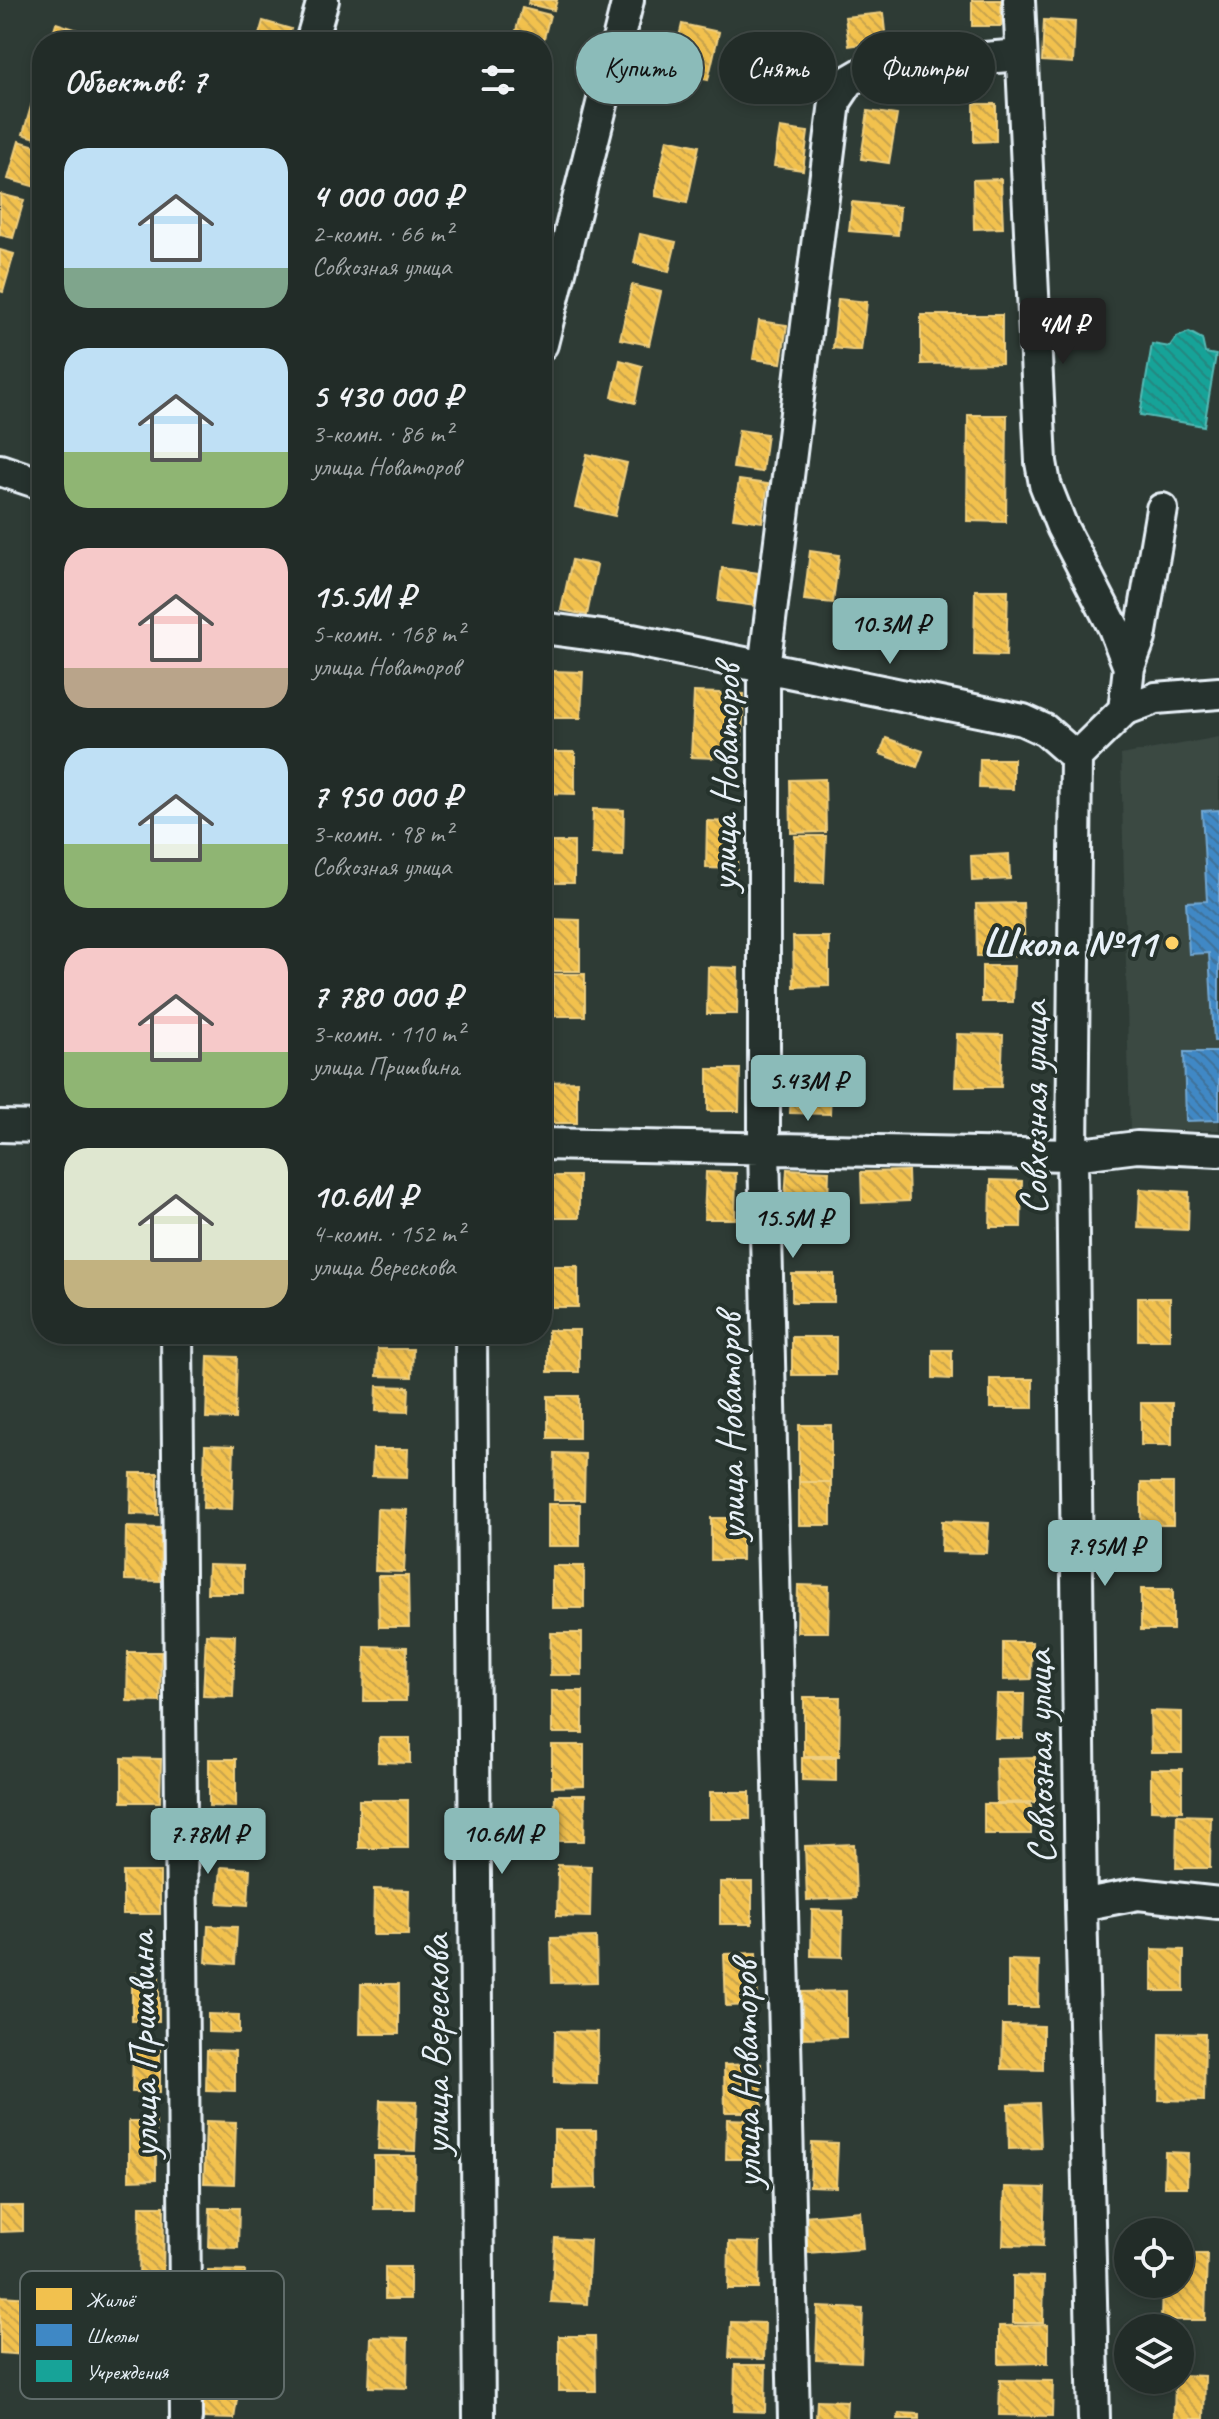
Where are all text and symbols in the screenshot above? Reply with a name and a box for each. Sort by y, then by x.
chip: Купить [576,32,703,104]
chip: Снять [719,32,836,104]
chip: Фильтры [852,32,995,104]
icon: filters [476,58,520,102]
text: Объектов: 7 [64,59,206,102]
text: 4 000 000 ₽ [312,174,461,217]
icon: home [128,180,224,276]
text: 2-комн. · 66 m² [312,217,452,250]
text: Совхозная улица [312,250,451,283]
pin: 4M ₽ [1016,298,1110,366]
text: 4M ₽ [1038,307,1088,340]
text: 5 430 000 ₽ [312,374,461,417]
icon: home [128,380,224,476]
text: 3-комн. · 86 m² [312,417,452,450]
text: улица Новаторов [312,450,460,483]
text: 15.5M ₽ [312,574,414,617]
icon: home [128,580,224,676]
pin: 10.3M ₽ [816,598,964,666]
text: 10.3M ₽ [851,607,929,640]
text: 5-комн. · 168 m² [312,617,464,650]
text: улица Новаторов [312,650,460,683]
street label: улица Новаторов [698,656,752,894]
text: 7 950 000 ₽ [312,774,460,817]
icon: home [128,780,224,876]
text: 3-комн. · 98 m² [312,817,452,850]
text: Совхозная улица [312,850,451,883]
place label: Школа №11 [982,918,1160,968]
marker: Школа №11 [1163,934,1181,952]
text: 7 780 000 ₽ [312,974,461,1017]
icon: home [128,980,224,1076]
street label: Совхозная улица [1009,998,1059,1215]
text: 3-комн. · 110 m² [312,1017,464,1050]
text: улица Пришвина [312,1050,459,1083]
pin: 5.43M ₽ [734,1055,882,1123]
text: 5.43M ₽ [769,1064,847,1097]
text: 10.6M ₽ [312,1174,416,1217]
icon: home [128,1180,224,1276]
pin: 15.5M ₽ [719,1192,867,1260]
text: 15.5M ₽ [754,1201,832,1234]
text: 4-комн. · 152 m² [312,1217,464,1250]
text: улица Верескова [312,1250,455,1283]
street label: улица Новаторов [703,1305,757,1543]
pin: 7.95M ₽ [1031,1520,1179,1588]
text: 7.95M ₽ [1066,1529,1144,1562]
street label: Совхозная улица [1013,1647,1067,1864]
pin: 7.78M ₽ [134,1808,282,1876]
pin: 10.6M ₽ [428,1808,576,1876]
text: 7.78M ₽ [169,1817,247,1850]
text: 10.6M ₽ [462,1817,542,1850]
street label: улица Пришвина [116,1928,170,2161]
street label: улица Верескова [411,1932,461,2157]
street label: улица Новаторов [719,1953,773,2191]
map controls [1114,2218,1194,2394]
button: locate [1114,2218,1194,2298]
legend [20,2271,284,2399]
text: Жильё [86,2286,138,2314]
button: layers [1114,2314,1194,2394]
text: Школы [86,2322,140,2350]
text: Учреждения [86,2358,169,2386]

